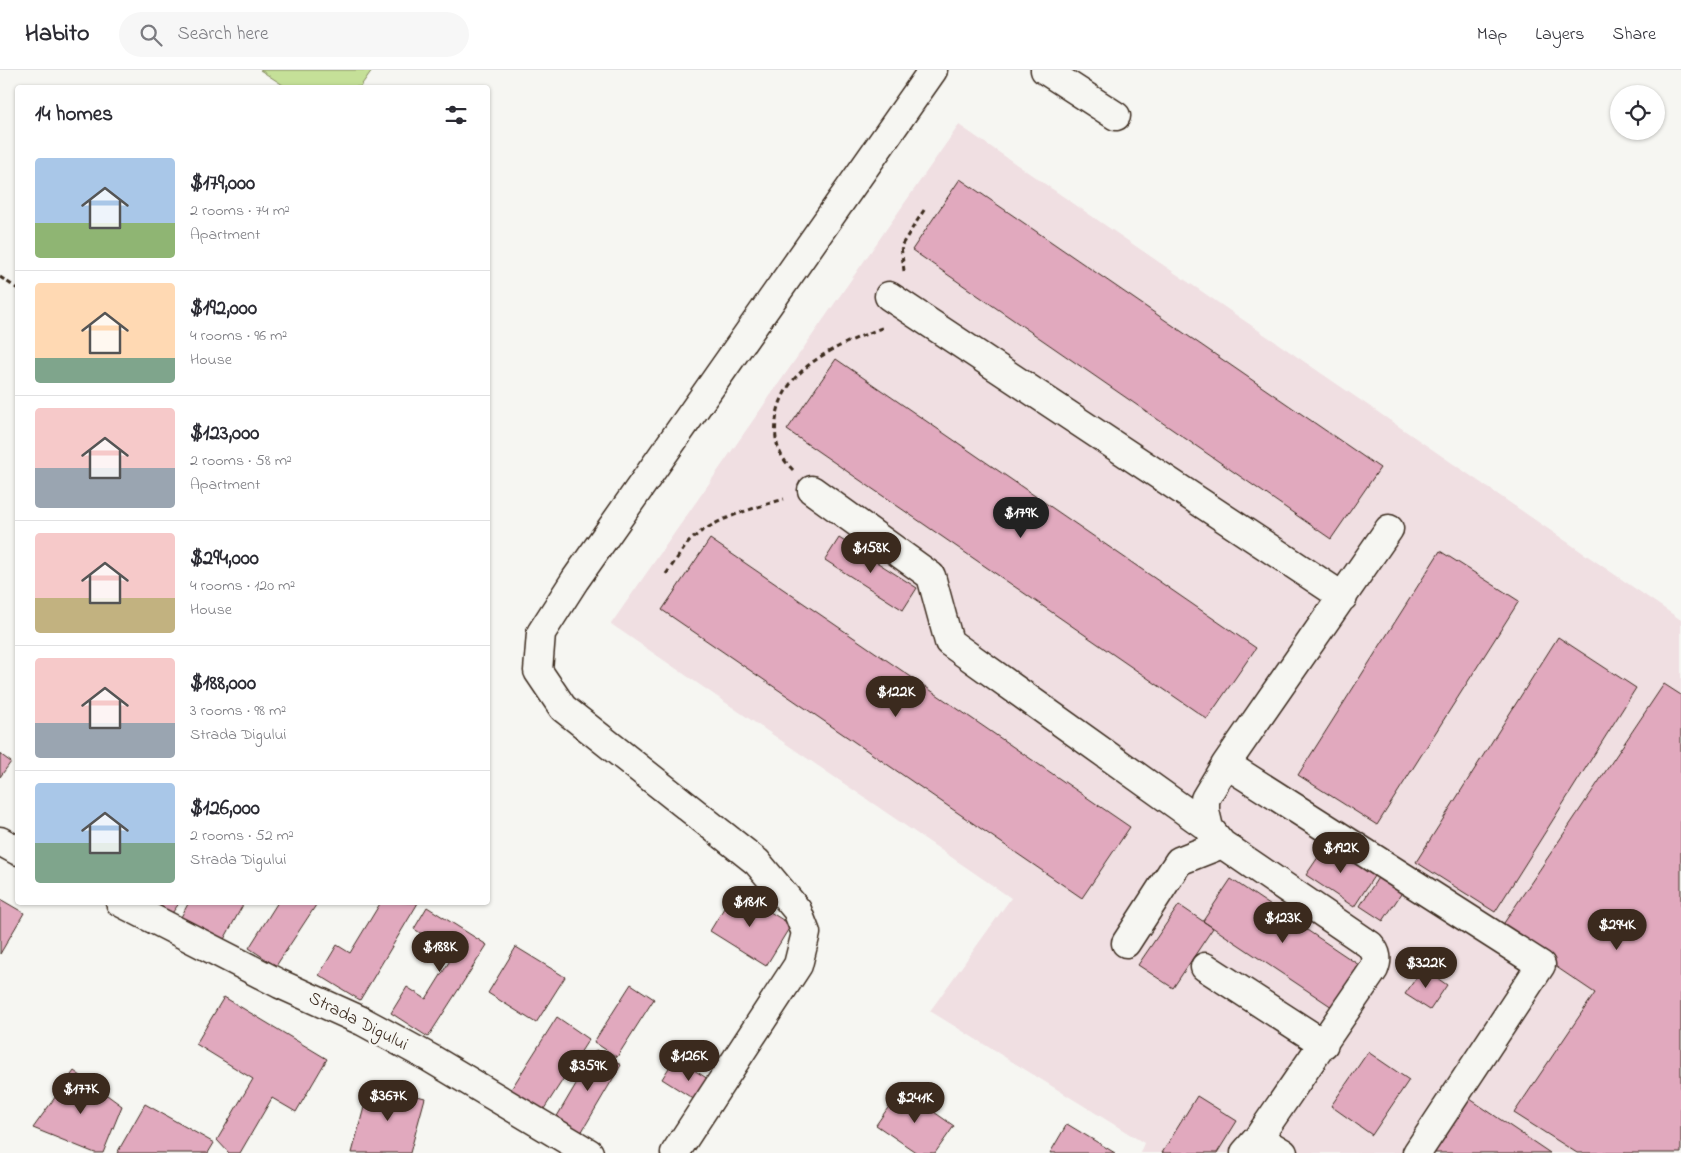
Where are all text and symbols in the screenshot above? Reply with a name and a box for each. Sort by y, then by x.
search box [119,12,469,57]
text: Habito [25,17,89,52]
icon: search [137,21,165,49]
text: Search here [177,21,268,48]
text: Map [1477,22,1507,48]
text: Layers [1535,22,1585,48]
text: Share [1613,22,1656,48]
map controls [1610,85,1665,140]
button: locate [1610,85,1665,140]
text: 14 homes [35,100,113,130]
icon: filters [442,101,470,129]
text: $179,000 [190,169,255,199]
icon: home [75,178,135,238]
text: 2 rooms · 74 m² [190,199,290,223]
text: Apartment [190,223,260,247]
text: $192,000 [190,294,257,324]
icon: home [75,303,135,363]
text: 4 rooms · 96 m² [190,324,287,348]
text: House [190,348,232,372]
text: $123,000 [190,419,259,449]
icon: home [75,428,135,488]
text: 2 rooms · 58 m² [190,449,292,473]
text: Apartment [190,473,260,497]
pin: $179K [986,496,1056,539]
text: $179K [1004,501,1038,525]
pin: $158K [836,532,906,574]
text: $158K [852,536,890,560]
text: $294,000 [190,544,259,574]
icon: home [75,553,135,613]
text: 4 rooms · 120 m² [190,574,295,598]
text: House [190,598,232,622]
text: $188,000 [190,669,256,699]
pin: $122K [861,676,931,718]
icon: home [75,678,135,738]
text: $122K [877,680,915,704]
text: 3 rooms · 98 m² [190,699,286,723]
text: Strada Digului [190,723,286,747]
text: $126,000 [190,794,260,824]
icon: home [75,803,135,863]
text: 2 rooms · 52 m² [190,824,294,848]
pin: $192K [1306,832,1376,874]
text: $192K [1323,836,1359,860]
text: Strada Digului [190,848,286,872]
pin: $181K [715,886,785,928]
text: $181K [733,890,767,914]
pin: $123K [1248,902,1318,944]
text: $123K [1264,906,1302,930]
pin: $294K [1582,908,1652,951]
text: $294K [1599,913,1635,937]
pin: $188K [405,930,475,973]
text: $188K [423,935,457,959]
pin: $322K [1391,946,1461,989]
text: $322K [1406,951,1446,975]
street label: Strada Digului [303,986,412,1059]
pin: $126K [654,1040,724,1082]
text: $126K [670,1044,708,1068]
pin: $359K [553,1050,623,1092]
text: $359K [569,1054,607,1078]
pin: $177K [46,1072,116,1115]
text: $177K [63,1077,99,1101]
pin: $367K [353,1080,423,1122]
pin: $241K [880,1082,950,1124]
text: $367K [369,1084,407,1108]
text: $241K [896,1086,934,1110]

